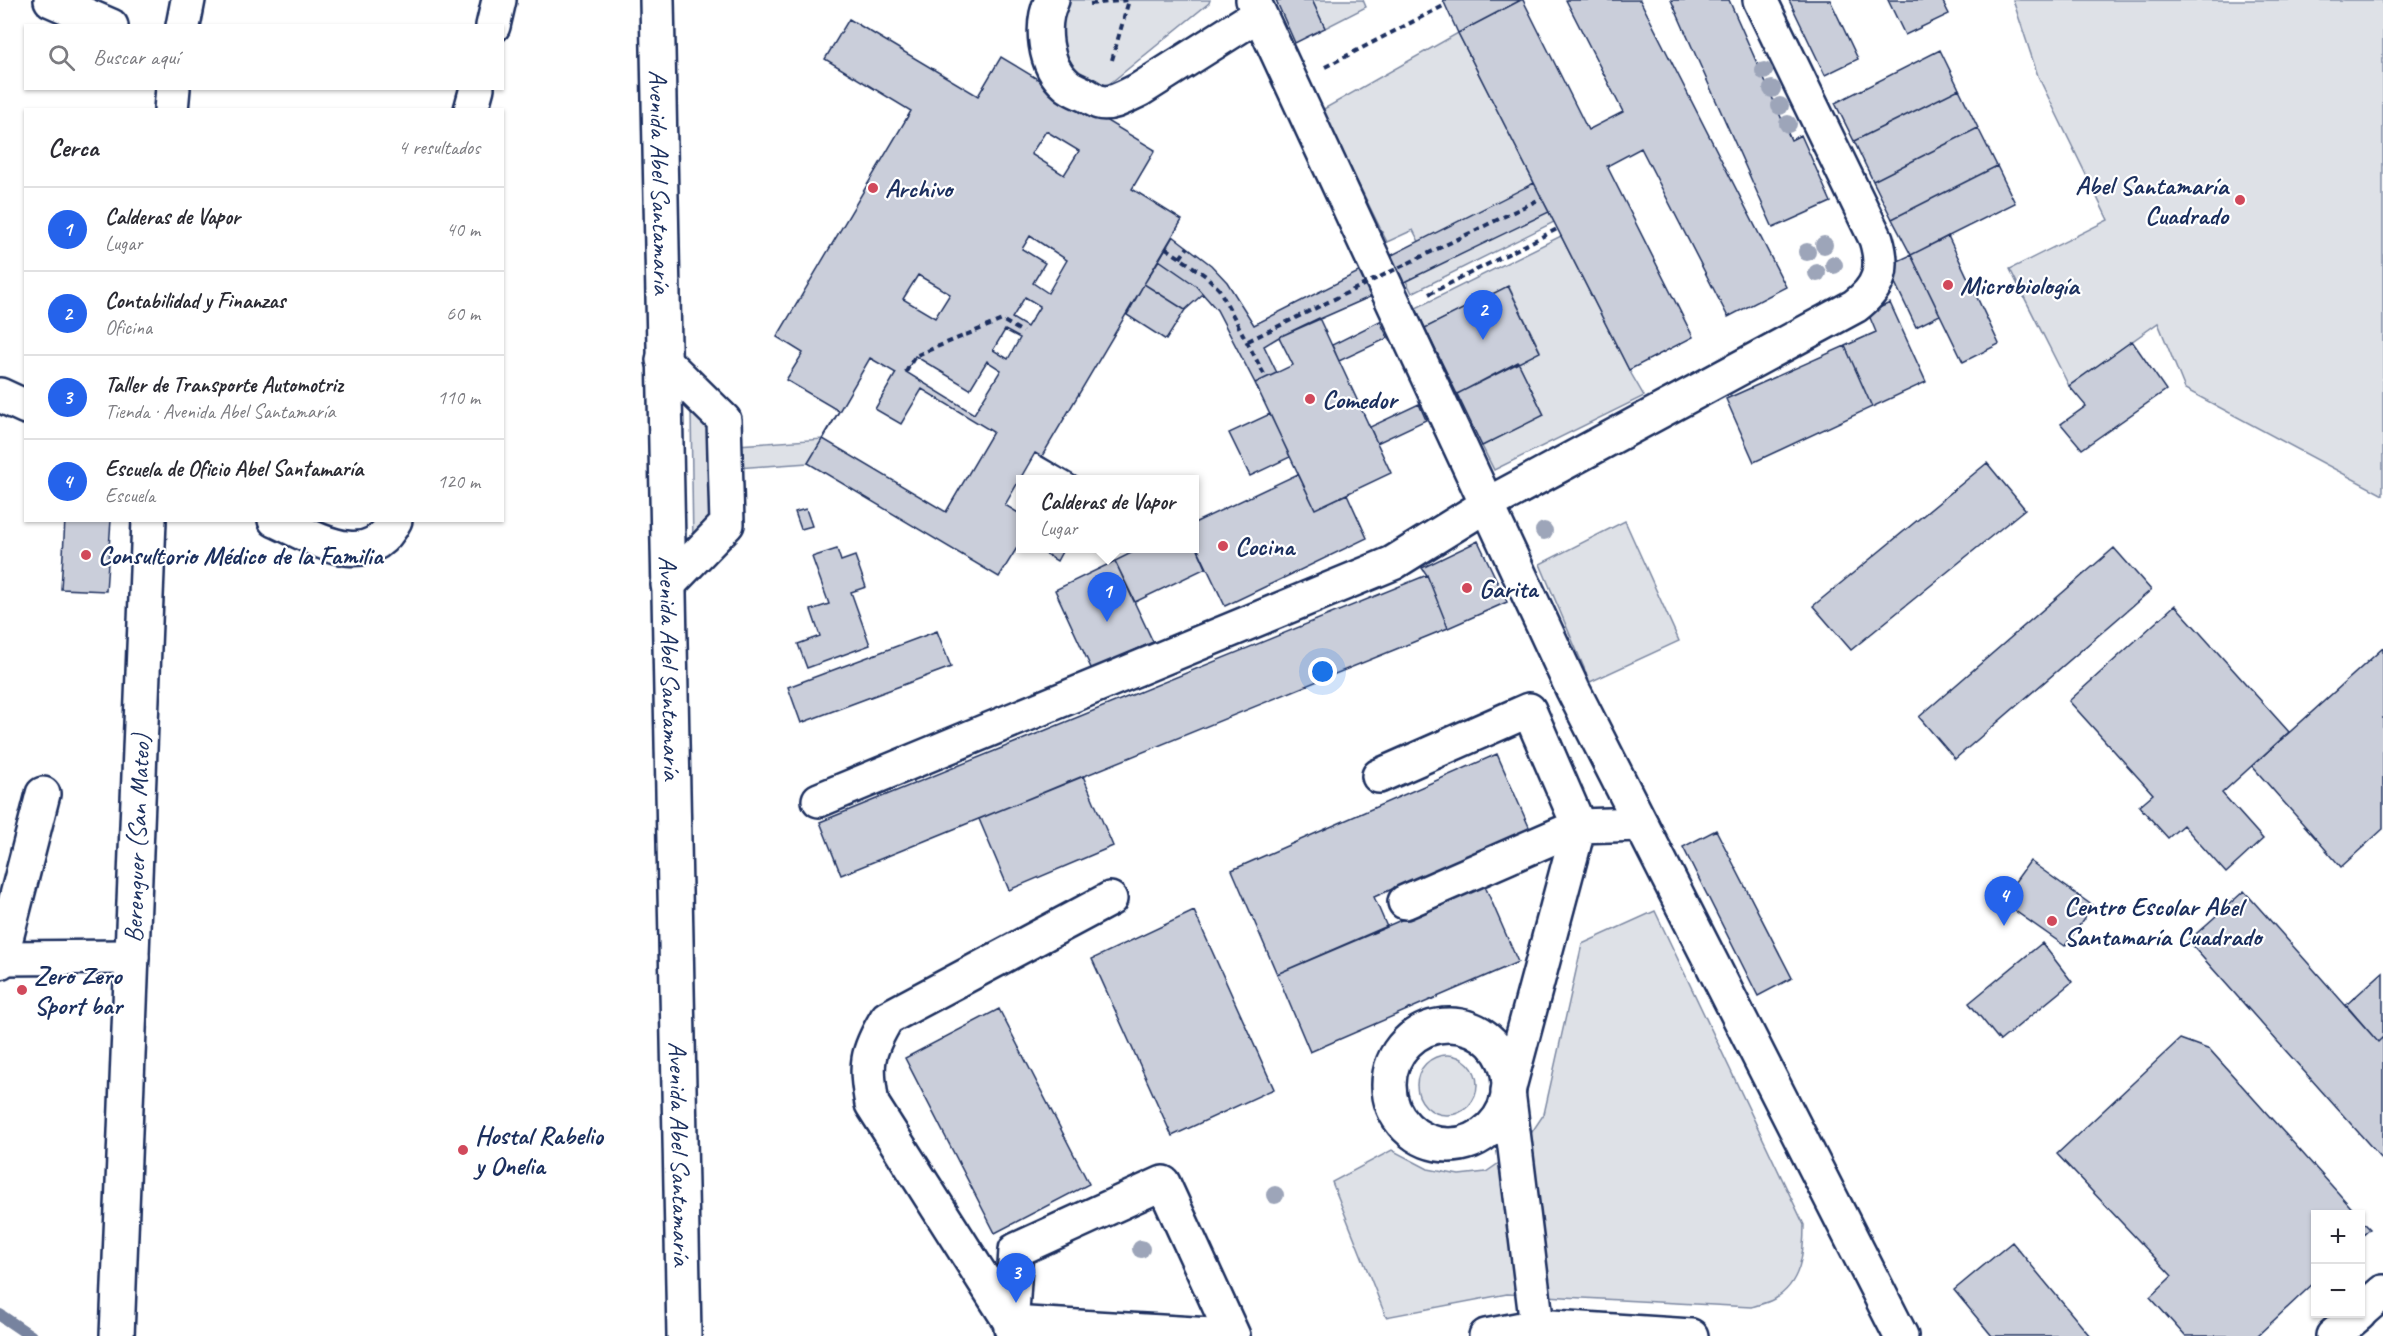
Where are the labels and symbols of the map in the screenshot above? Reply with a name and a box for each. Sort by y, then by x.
street label: Avenida Abel Santamaría [641,70,679,296]
place label: Abel Santamaría Cuadrado [2075,169,2230,232]
place label: Archivo [885,172,955,205]
marker: Archivo [866,181,880,195]
marker: Abel Santamaría Cuadrado [2233,193,2247,207]
place label: Microbiología [1960,269,2081,302]
marker: Microbiología [1941,278,1955,292]
pin: 2 [1464,290,1502,340]
place label: Comedor [1322,383,1399,416]
marker: Comedor [1303,392,1317,406]
place label: Cocina [1235,530,1296,563]
place label: Consultorio Médico de la Familia [98,539,385,572]
marker: Cocina [1216,539,1230,553]
marker: Consultorio Médico de la Familia [79,548,93,562]
street label: Avenida Abel Santamaría [651,555,689,782]
pin: 1 [1088,572,1126,622]
place label: Garita [1479,572,1540,605]
marker: Garita [1460,581,1474,595]
your location [1308,657,1337,686]
street label: Berenguer (San Mateo) [116,732,158,943]
pin: 4 [1984,876,2024,926]
place label: Centro Escolar Abel Santamaría Cuadrado [2064,890,2264,953]
marker: Centro Escolar Abel Santamaría Cuadrado [2045,914,2059,928]
place label: Zero Zero Sport bar [34,959,125,1022]
marker: Zero Zero Sport bar [15,983,29,997]
street label: Avenida Abel Santamaría [661,1041,699,1268]
place label: Hostal Rabelio y Onelia [473,1119,604,1182]
marker: Hostal Rabelio y Onelia [456,1143,470,1157]
pin: 3 [996,1254,1036,1303]

